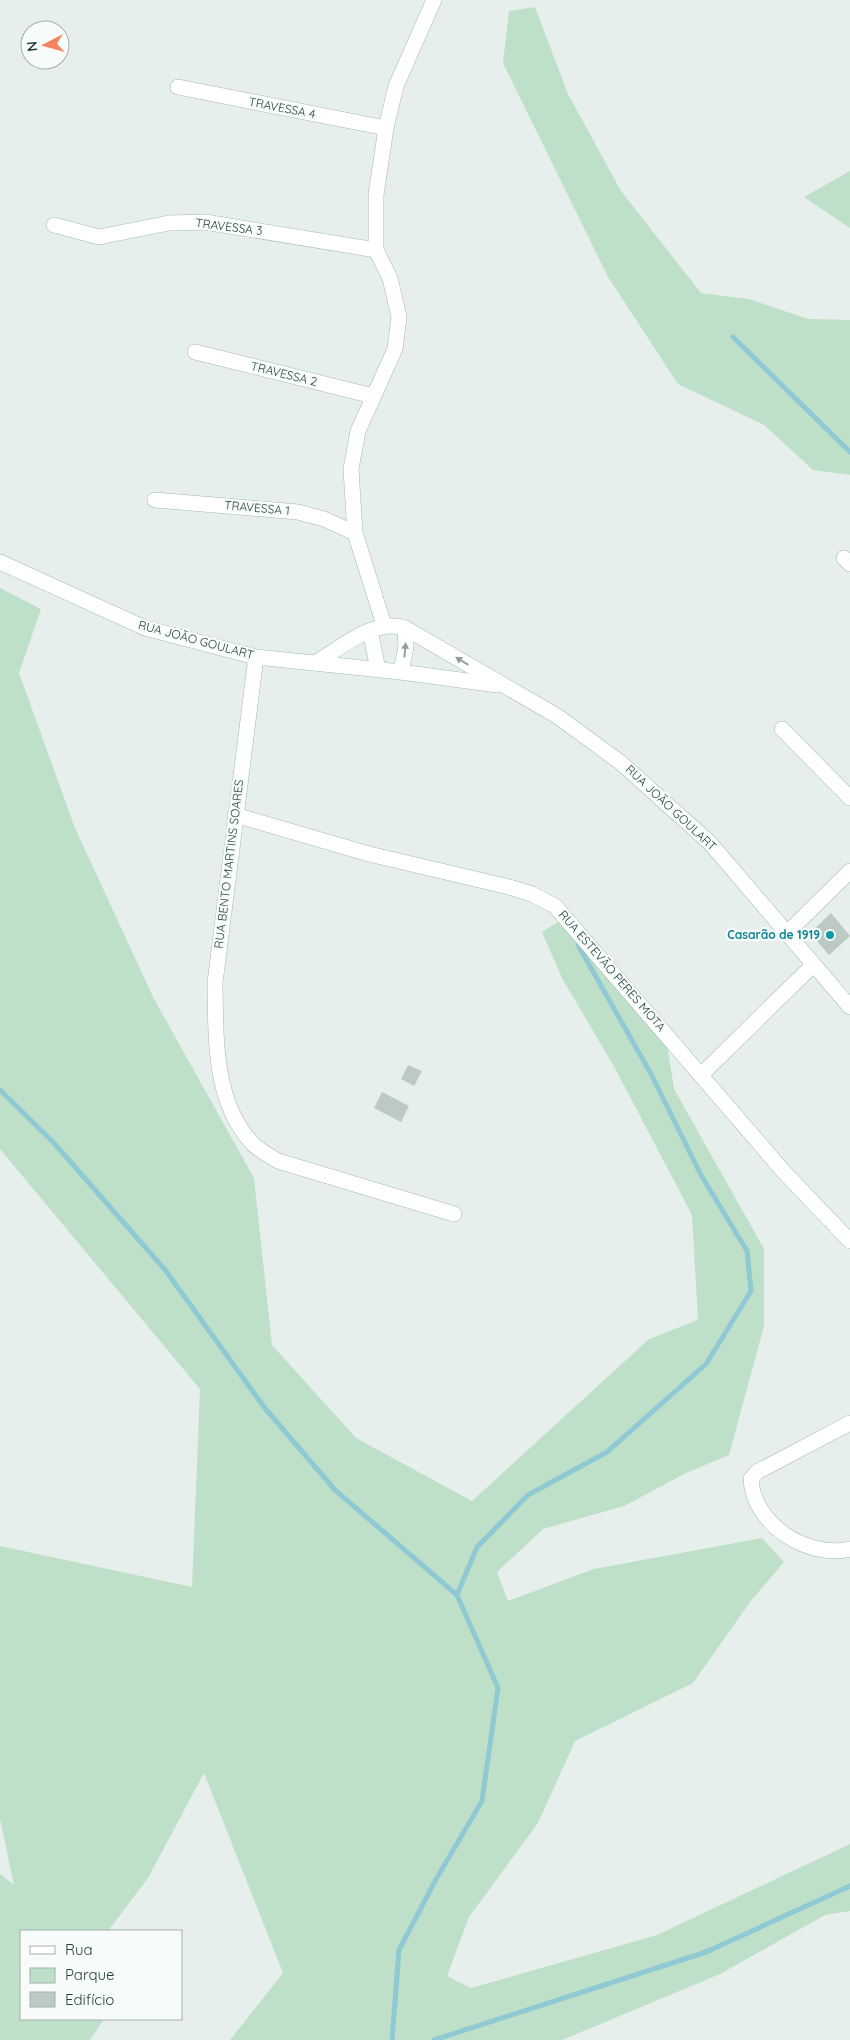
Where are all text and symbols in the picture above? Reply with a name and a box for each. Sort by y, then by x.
north arrow [20,20,70,70]
text: N [23,40,42,52]
street label: TRAVESSA 4 [247,94,317,121]
street label: TRAVESSA 3 [195,215,264,238]
street label: TRAVESSA 2 [249,358,319,389]
street label: TRAVESSA 1 [224,497,290,518]
street label: RUA JOÃO GOULART [137,617,256,662]
one-way arrow [401,642,409,658]
one-way arrow [455,657,468,666]
street label: RUA JOÃO GOULART [623,762,720,854]
street label: RUA BENTO MARTINS SOARES [211,778,246,949]
street label: RUA ESTEVÃO PERES MOTA [556,907,669,1034]
place label: Casarão de 1919 [727,927,820,942]
marker: Casarão de 1919 [824,929,836,941]
legend [20,1930,182,2020]
text: Rua [65,1940,93,1959]
text: Parque [65,1965,115,1984]
text: Edifício [65,1990,114,2009]

